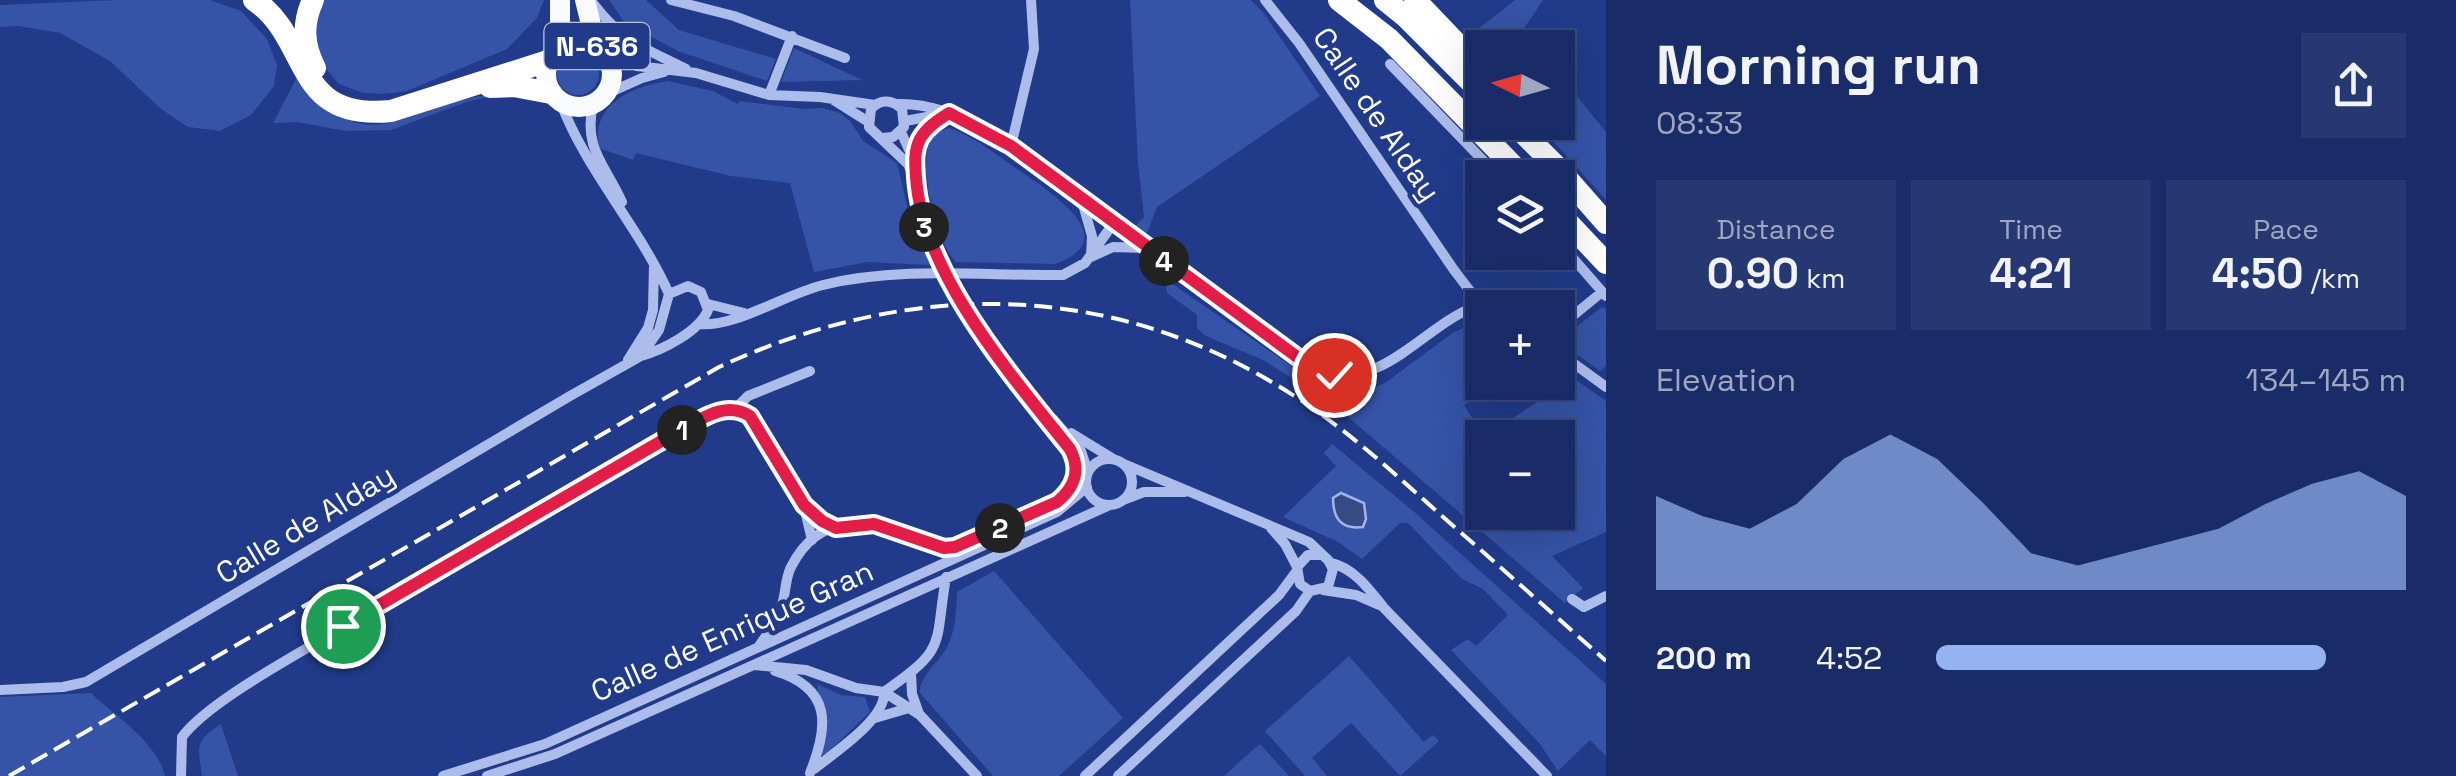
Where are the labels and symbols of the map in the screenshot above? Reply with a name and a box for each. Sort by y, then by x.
street label: Calle de Alday [1304,19,1450,209]
road number: N-636 [544,23,650,69]
north arrow [1465,30,1575,140]
pin: 3 [899,202,949,252]
pin: 4 [1139,236,1189,286]
pin [1292,333,1377,418]
pin: 1 [657,405,707,455]
street label: Calle de Alday [208,455,402,593]
pin: 2 [975,503,1025,553]
street label: Calle de Enrique Gran [585,551,879,711]
pin [301,584,386,669]

